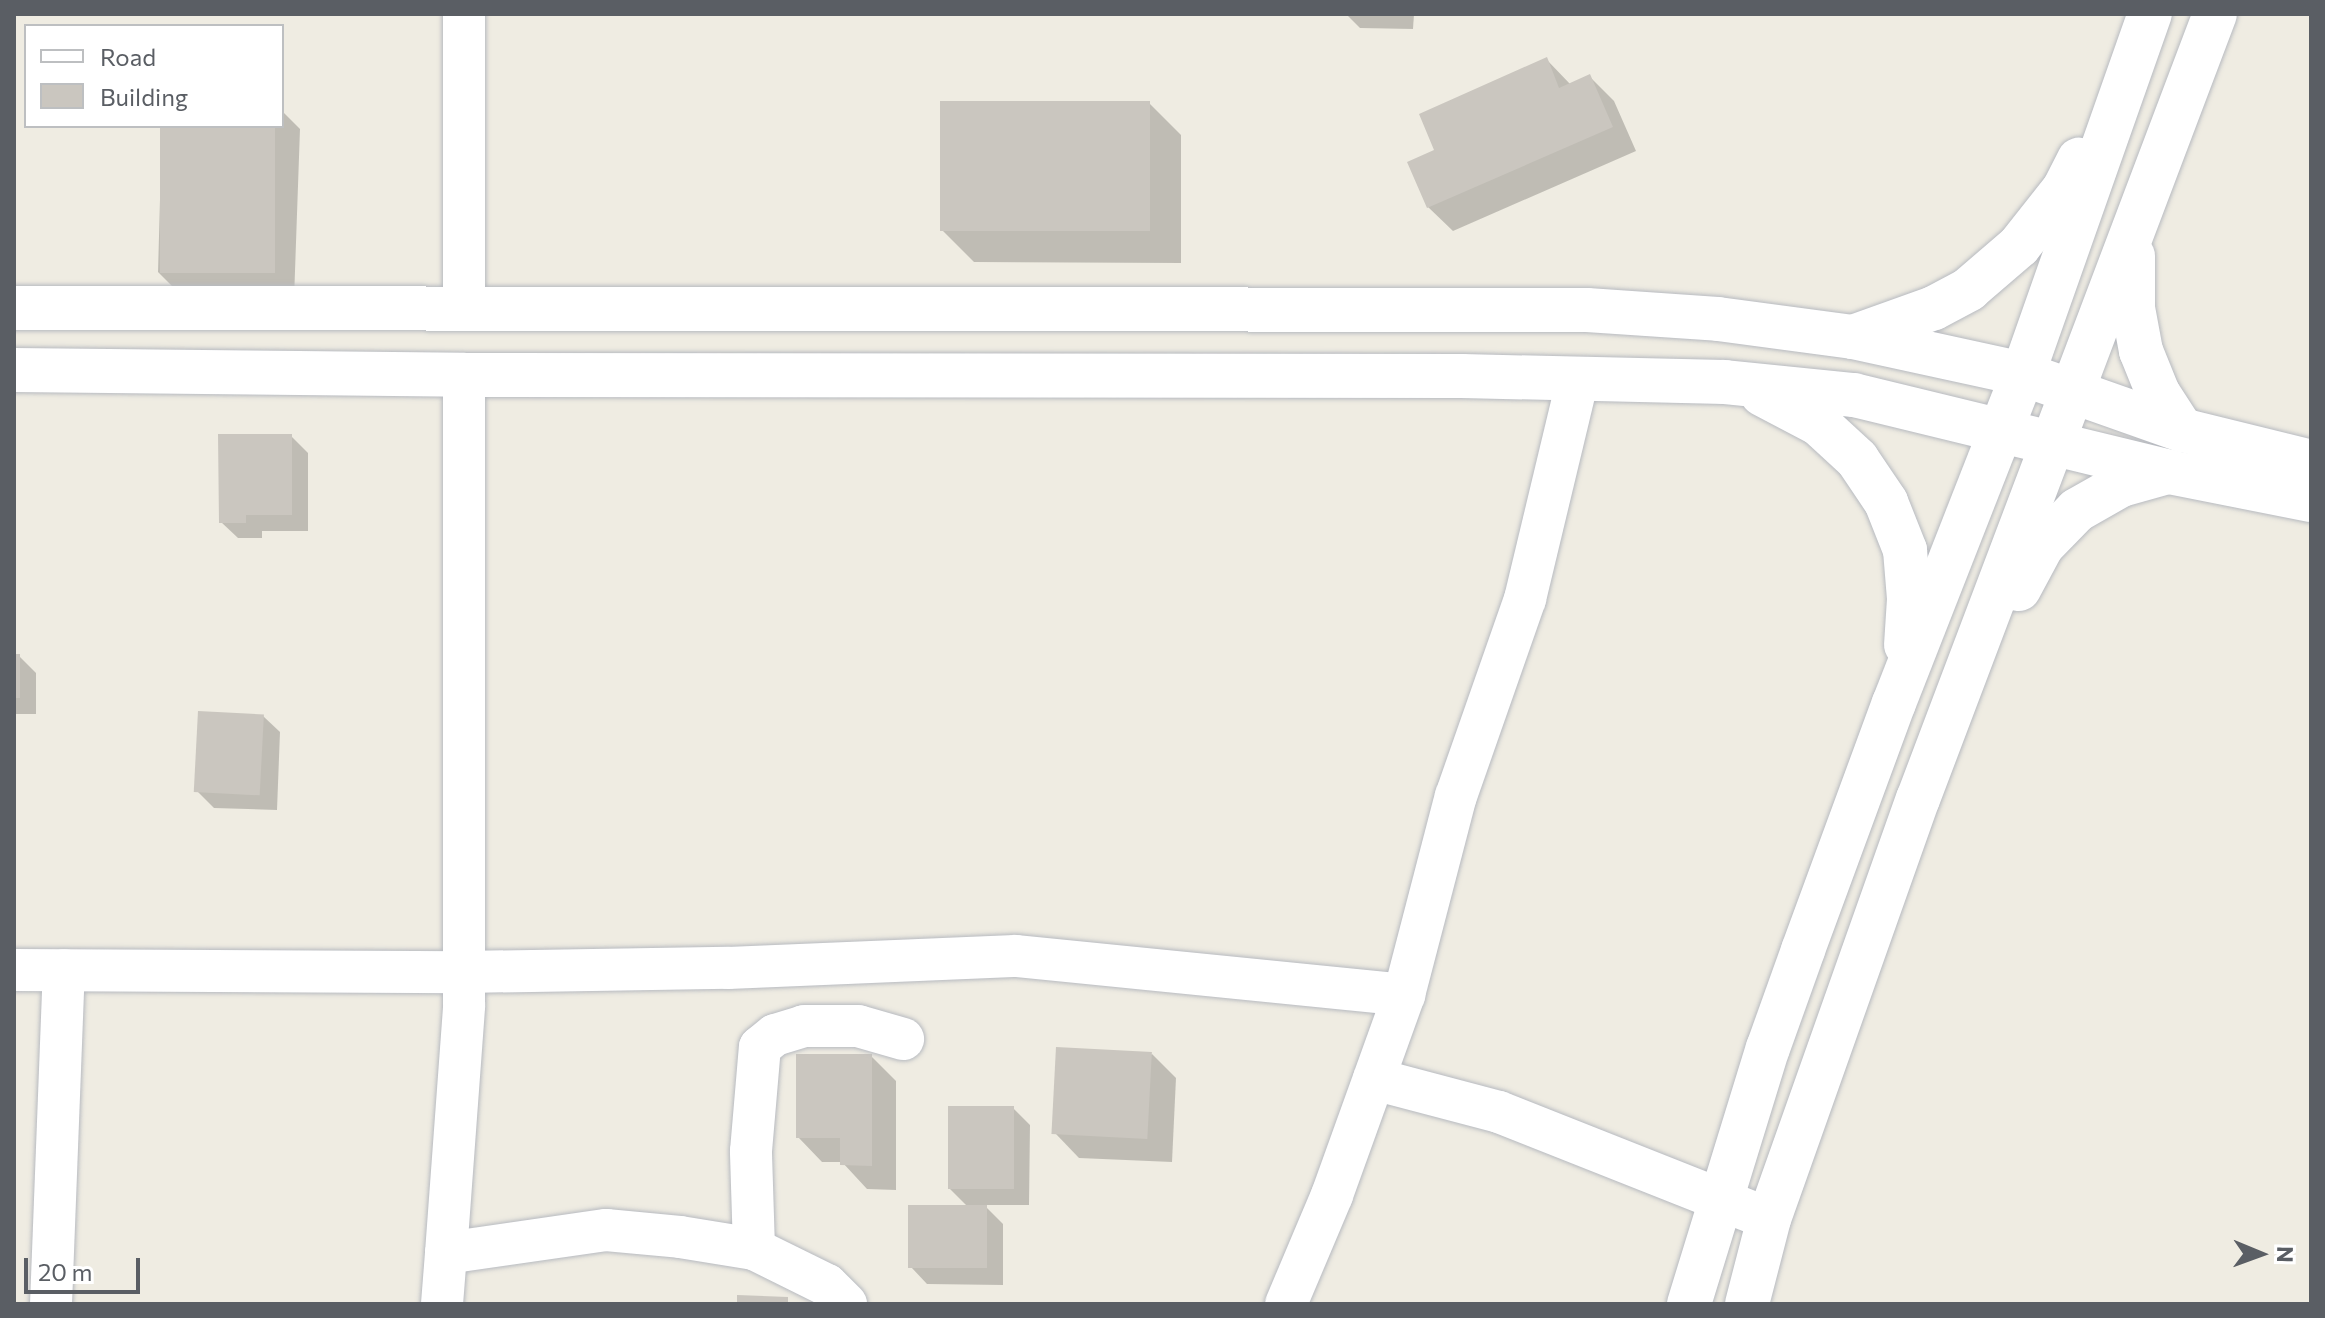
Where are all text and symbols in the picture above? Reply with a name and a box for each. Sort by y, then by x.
legend [24,24,284,128]
text: Road [100,42,156,71]
text: Building [100,82,188,111]
north arrow [2221,1214,2301,1294]
scale bar [28,1242,144,1292]
text: N [2272,1246,2299,1263]
text: 20 m [38,1257,92,1286]

